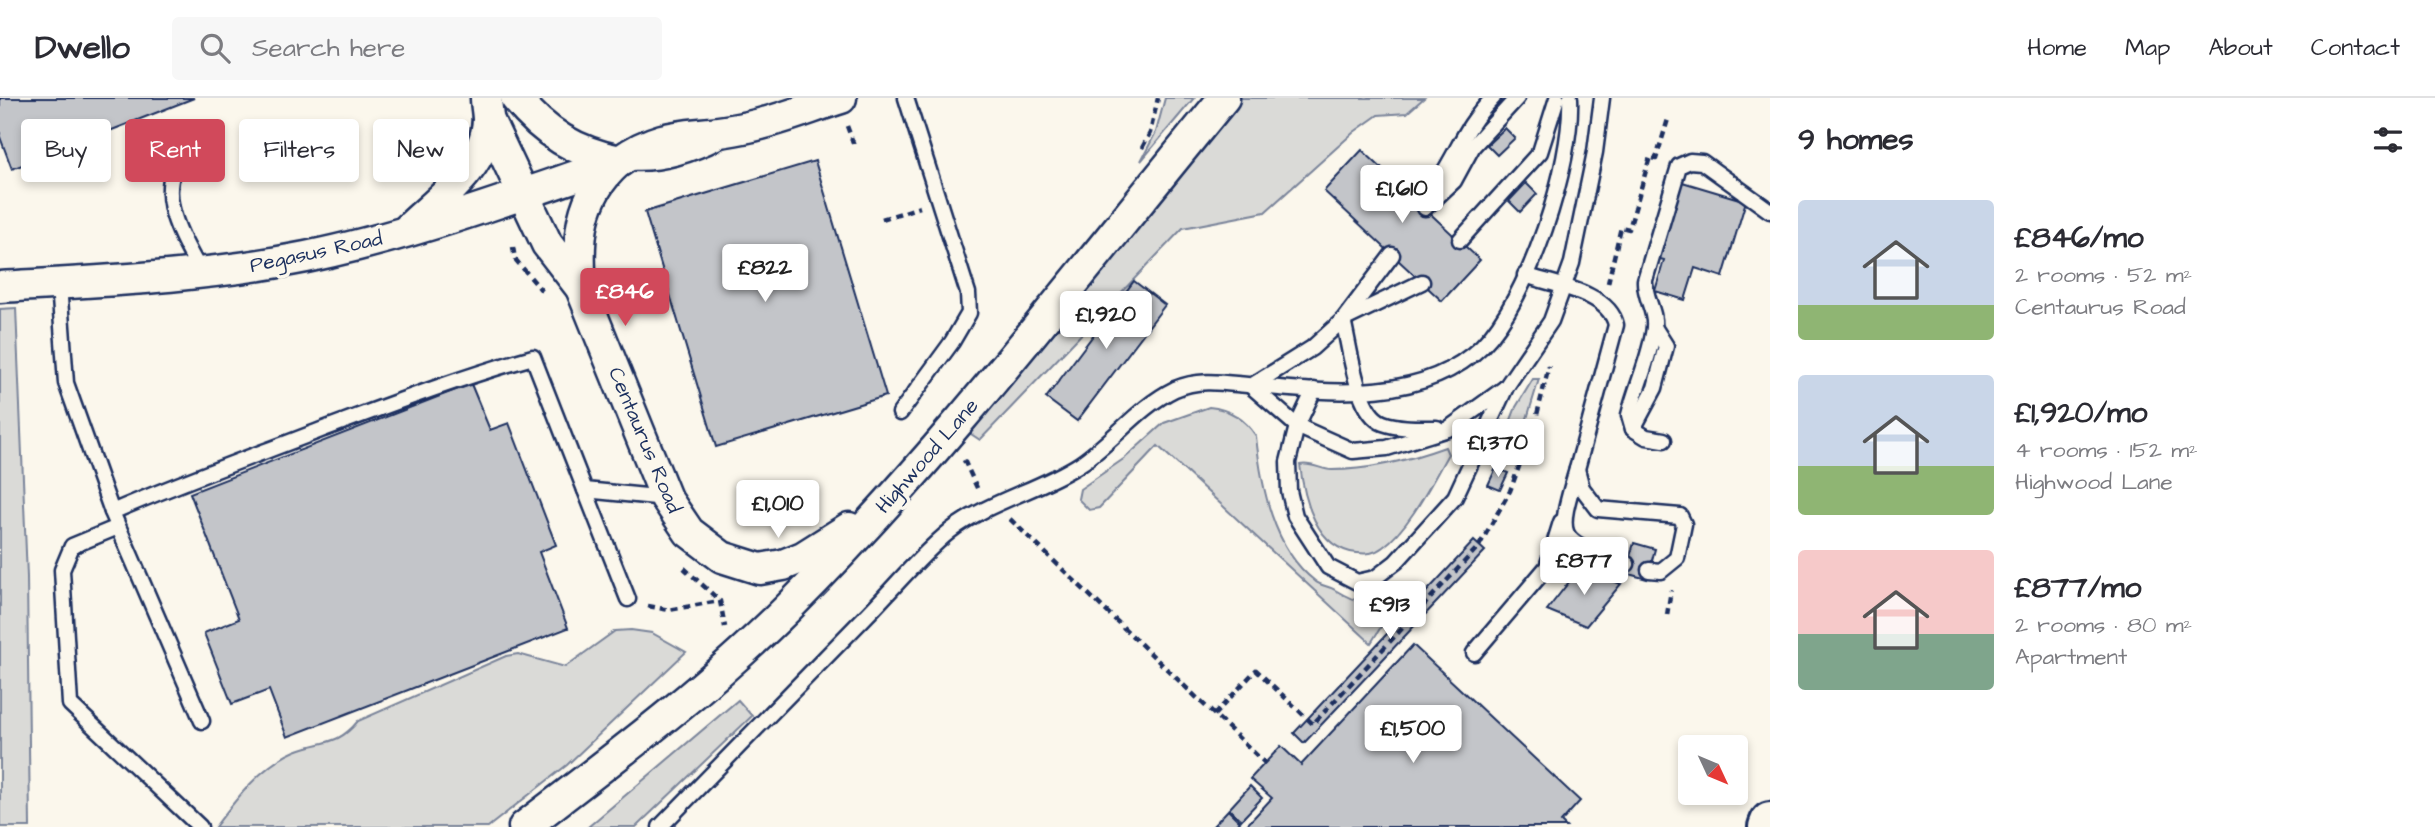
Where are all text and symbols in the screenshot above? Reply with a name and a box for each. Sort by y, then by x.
search box [172,17,662,80]
text: Dwello [35,25,130,71]
icon: search [196,29,234,67]
text: Search here [252,30,405,66]
text: Home [2027,31,2087,65]
text: Map [2125,31,2170,65]
text: About [2208,31,2273,65]
text: Contact [2311,31,2400,65]
chip: Buy [21,119,111,182]
chip: Rent [125,119,225,182]
chip: Filters [239,119,359,182]
chip: New [373,119,469,182]
text: 9 homes [1798,119,1913,161]
icon: filters [2369,121,2407,159]
pin: £1,610 [1345,166,1459,225]
text: £1,610 [1376,172,1428,204]
text: £846/mo [2015,217,2144,259]
street label: Pegasus Road [247,224,386,282]
icon: home [1854,228,1938,312]
pin: £822 [724,244,806,304]
text: £822 [738,251,792,283]
text: 2 rooms · 52 m² [2015,259,2192,291]
pin: £846 [584,268,666,328]
text: £846 [596,275,654,307]
text: Centaurus Road [2015,291,2186,323]
pin: £1,920 [1049,292,1163,351]
text: £1,920 [1076,298,1136,330]
street label: Centaurus Road [601,363,689,518]
street label: Highwood Lane [869,392,987,521]
text: £1,920/mo [2015,392,2147,434]
icon: home [1854,403,1938,487]
pin: £1,370 [1441,420,1555,479]
text: £1,370 [1468,426,1528,458]
text: 4 rooms · 152 m² [2015,434,2198,466]
text: Highwood Lane [2015,466,2173,498]
pin: £1,010 [721,480,835,540]
text: £1,010 [752,487,804,519]
pin: £877 [1543,538,1625,597]
text: £877 [1556,544,1612,576]
text: £877/mo [2015,567,2141,609]
icon: home [1854,578,1938,662]
pin: £913 [1349,582,1431,641]
text: £913 [1370,588,1410,620]
text: 2 rooms · 80 m² [2015,609,2192,641]
text: Apartment [2015,641,2127,673]
pin: £1,500 [1356,706,1470,765]
text: £1,500 [1381,712,1445,744]
north arrow [1678,735,1748,805]
map controls [1678,735,1748,805]

